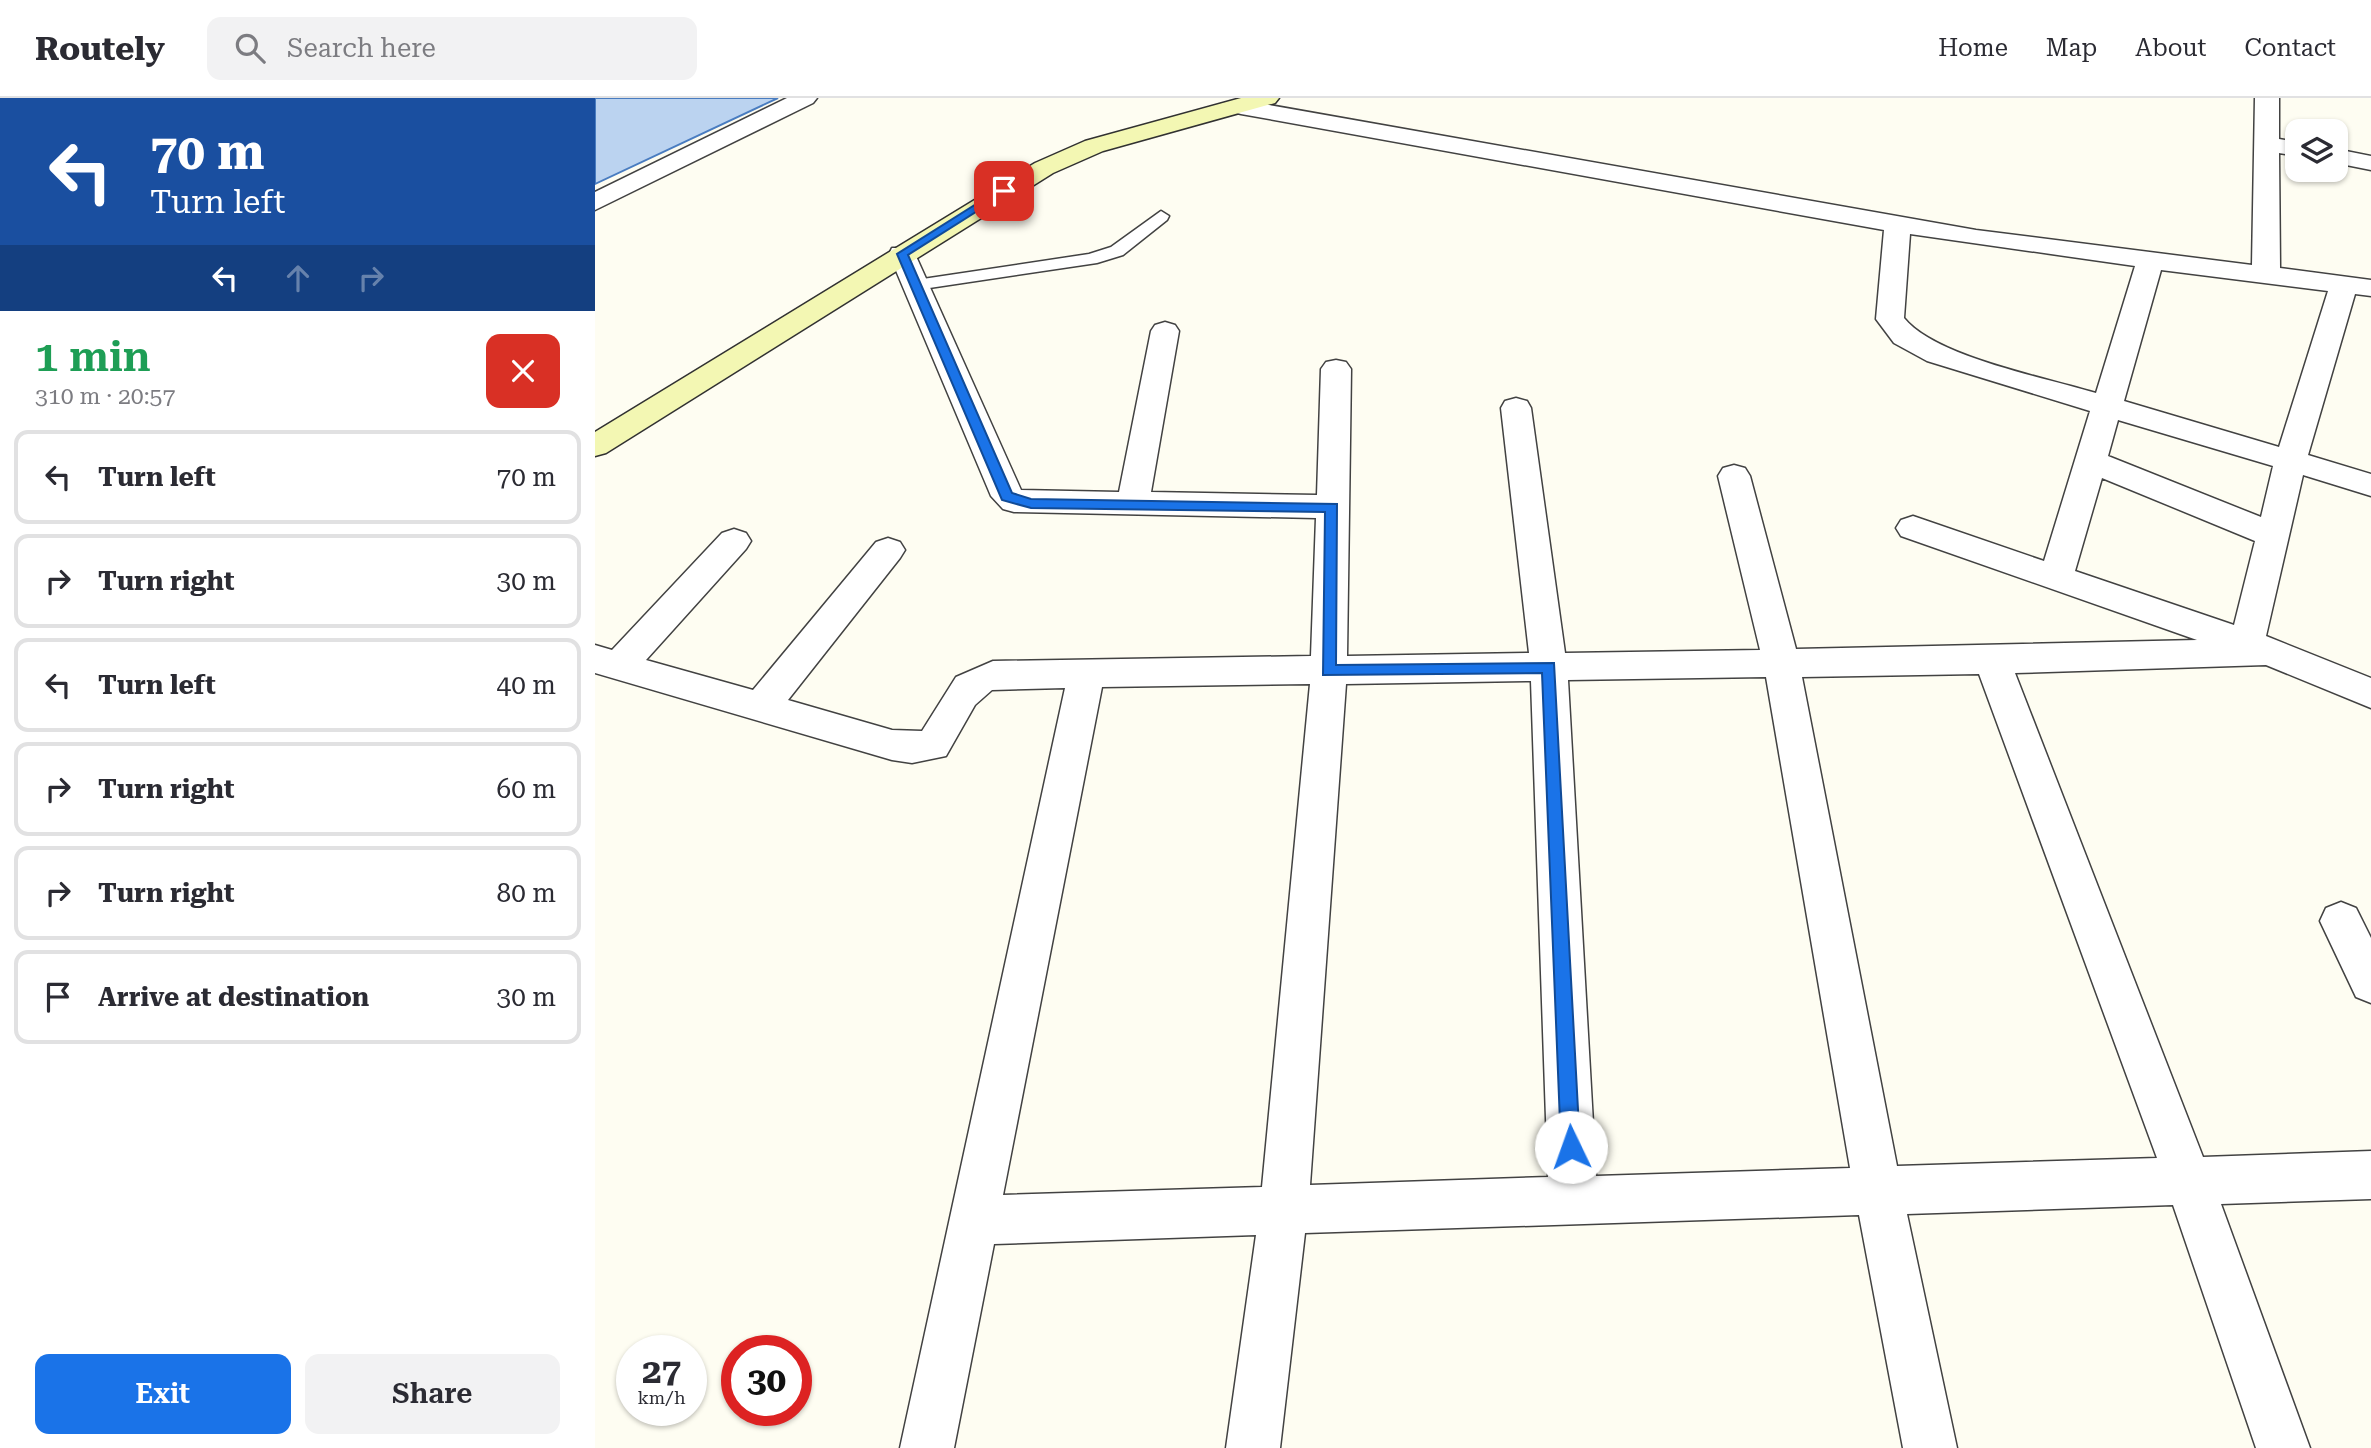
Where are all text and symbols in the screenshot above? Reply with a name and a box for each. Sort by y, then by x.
search box [207,17,697,80]
text: Routely [35,29,165,68]
icon: search [231,29,269,67]
text: Search here [287,33,436,63]
text: Home [1938,34,2008,62]
text: Map [2046,34,2097,62]
text: About [2135,34,2206,62]
text: Contact [2244,34,2336,62]
map controls [2285,119,2348,182]
button: layers [2285,119,2348,182]
text: 70 m [150,124,265,181]
icon: left [35,126,126,217]
pin [974,161,1034,221]
icon: arrive [985,172,1023,210]
text: Turn left [150,183,285,221]
icon: left [206,259,244,297]
icon: ahead [279,259,317,297]
icon: right [352,259,390,297]
text: 1 min [35,332,151,381]
button: close [486,334,560,408]
text: 310 m · 20:57 [35,383,175,410]
icon: left [39,458,77,496]
text: Turn left [98,462,216,492]
text: 70 m [497,462,556,492]
icon: right [39,562,77,600]
text: Turn right [98,566,234,596]
text: 30 m [497,566,556,596]
icon: left [39,666,77,704]
text: Turn left [98,670,216,700]
text: 40 m [497,670,556,700]
icon: right [39,770,77,808]
text: Turn right [98,774,234,804]
text: 60 m [497,774,556,804]
icon: right [39,874,77,912]
text: Turn right [98,878,234,908]
text: 80 m [497,878,556,908]
icon: arrive [39,978,77,1016]
text: Arrive at destination [98,982,369,1012]
text: 30 m [497,982,556,1012]
position arrow [1534,1110,1608,1184]
speed limit sign: 30 [721,1335,812,1426]
text: 27 [642,1351,681,1392]
button: Exit [35,1354,291,1434]
button: Share [305,1354,560,1434]
text: km/h [637,1387,686,1408]

